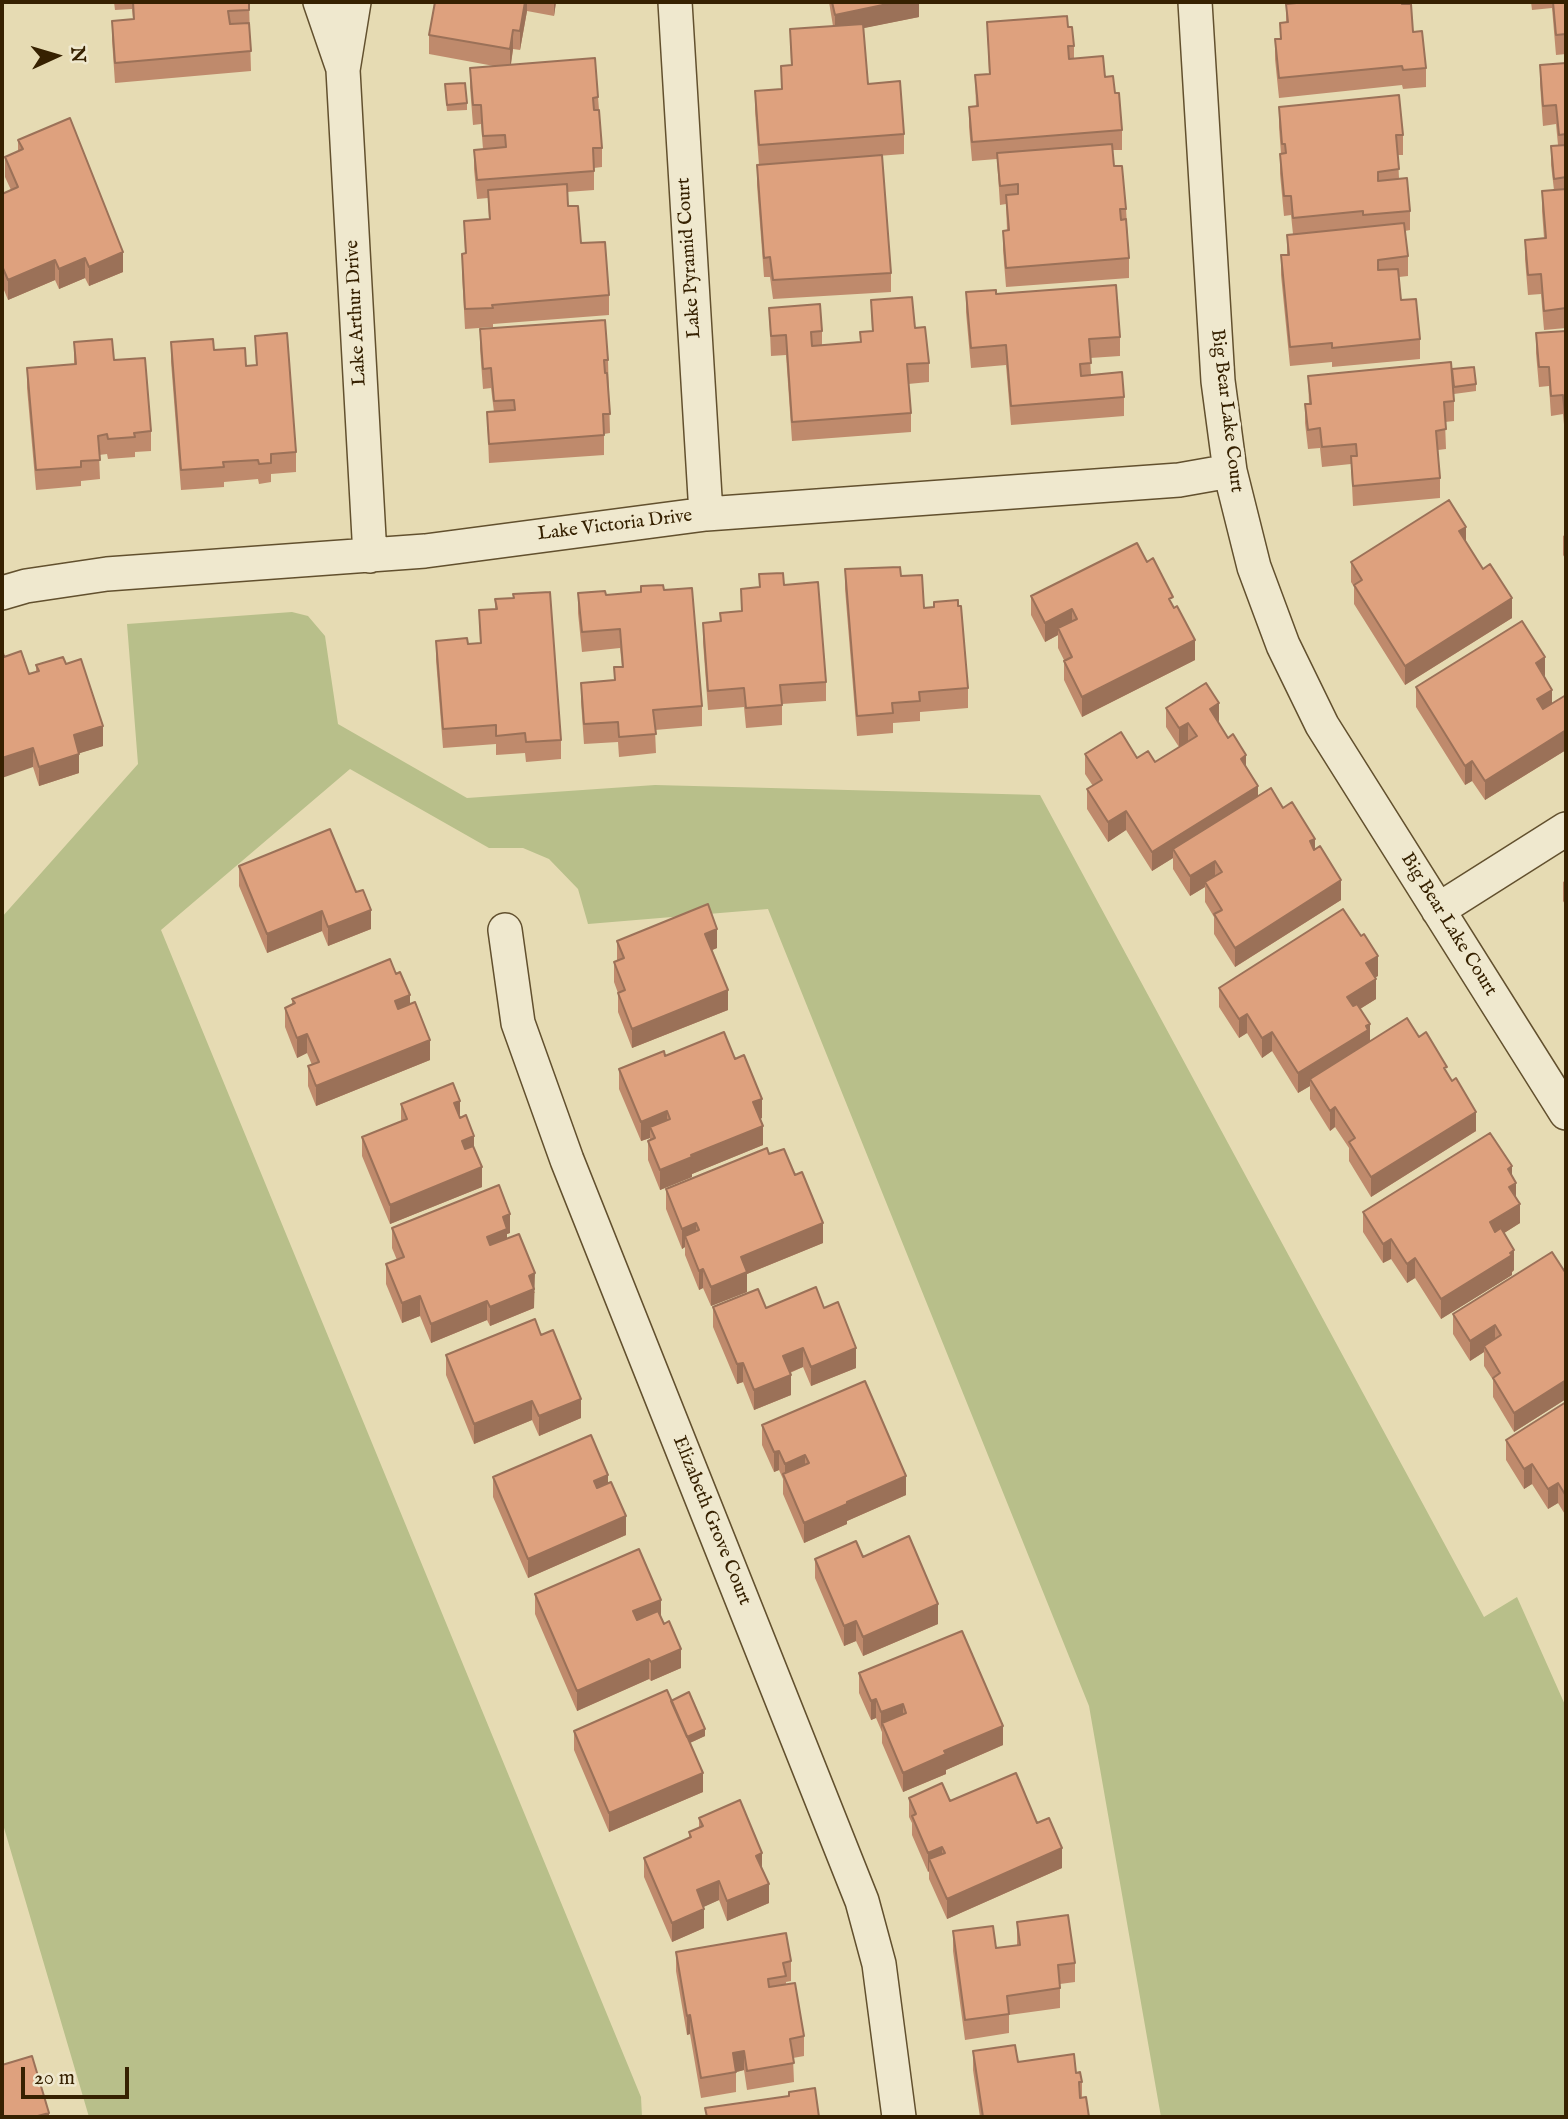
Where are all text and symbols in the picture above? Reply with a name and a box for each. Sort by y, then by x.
north arrow [21,21,91,91]
text: N [64,45,89,64]
street label: Lake Pyramid Court [673,177,707,339]
street label: Lake Arthur Drive [342,239,372,387]
street label: Big Bear Lake Court [1205,328,1247,494]
street label: Lake Victoria Drive [536,505,694,547]
street label: Big Bear Lake Court [1395,849,1501,1001]
street label: Elizabeth Grove Court [667,1433,755,1609]
scale bar [24,2052,133,2096]
text: 20 m [34,2065,75,2092]

